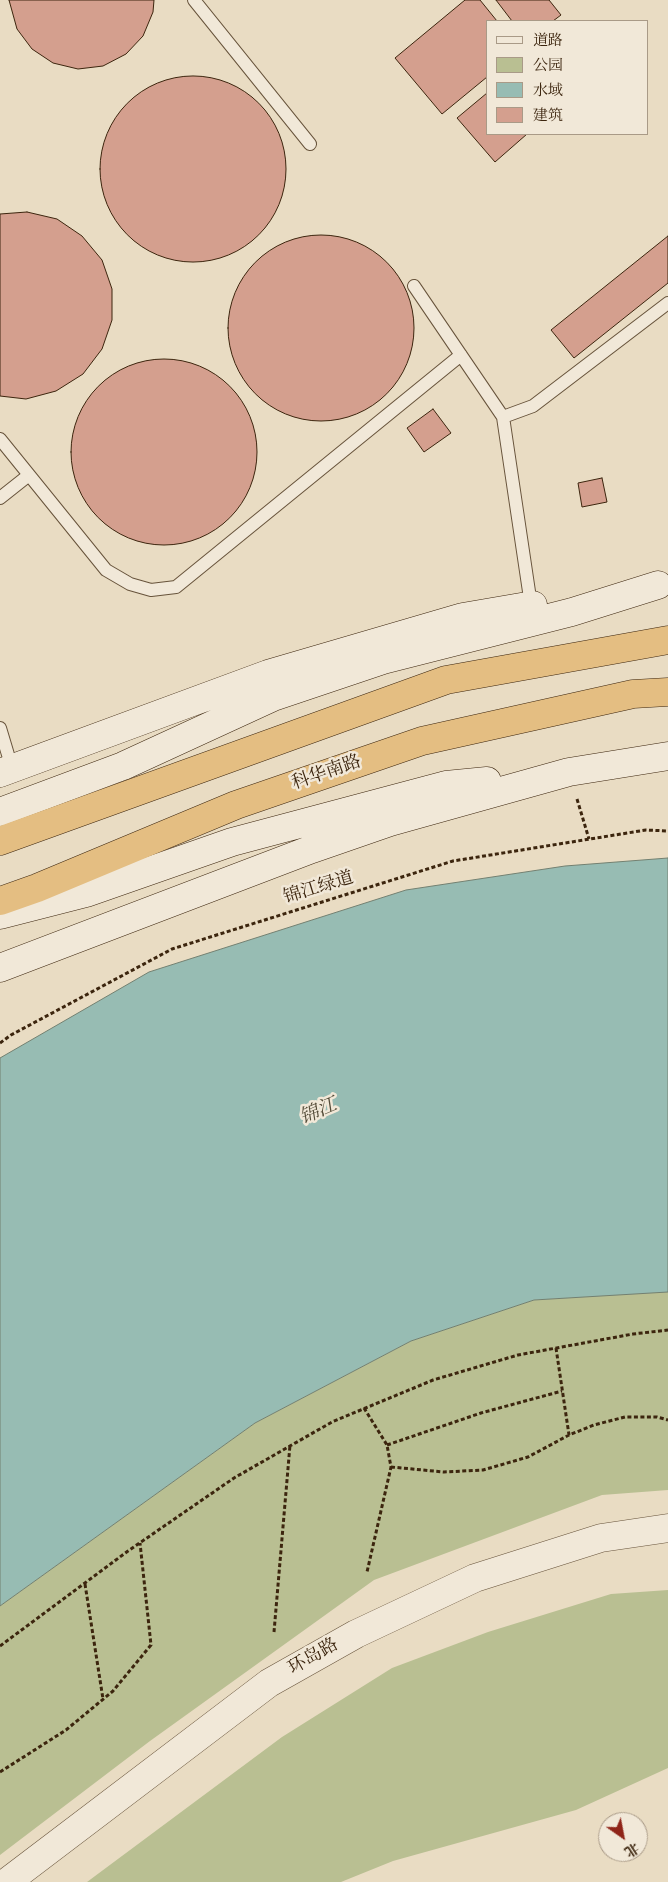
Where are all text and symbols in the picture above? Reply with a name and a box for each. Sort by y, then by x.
legend [486,20,648,135]
text: 道路 [533,31,563,52]
text: 公园 [533,56,563,77]
text: 水域 [533,81,563,102]
text: 建筑 [533,106,563,127]
street label: 科华南路 [289,752,365,796]
street label: 锦江绿道 [281,868,357,910]
water label: 锦江 [297,1095,341,1131]
street label: 环岛路 [285,1635,343,1681]
north arrow [598,1812,648,1862]
text: 北 [620,1837,642,1861]

